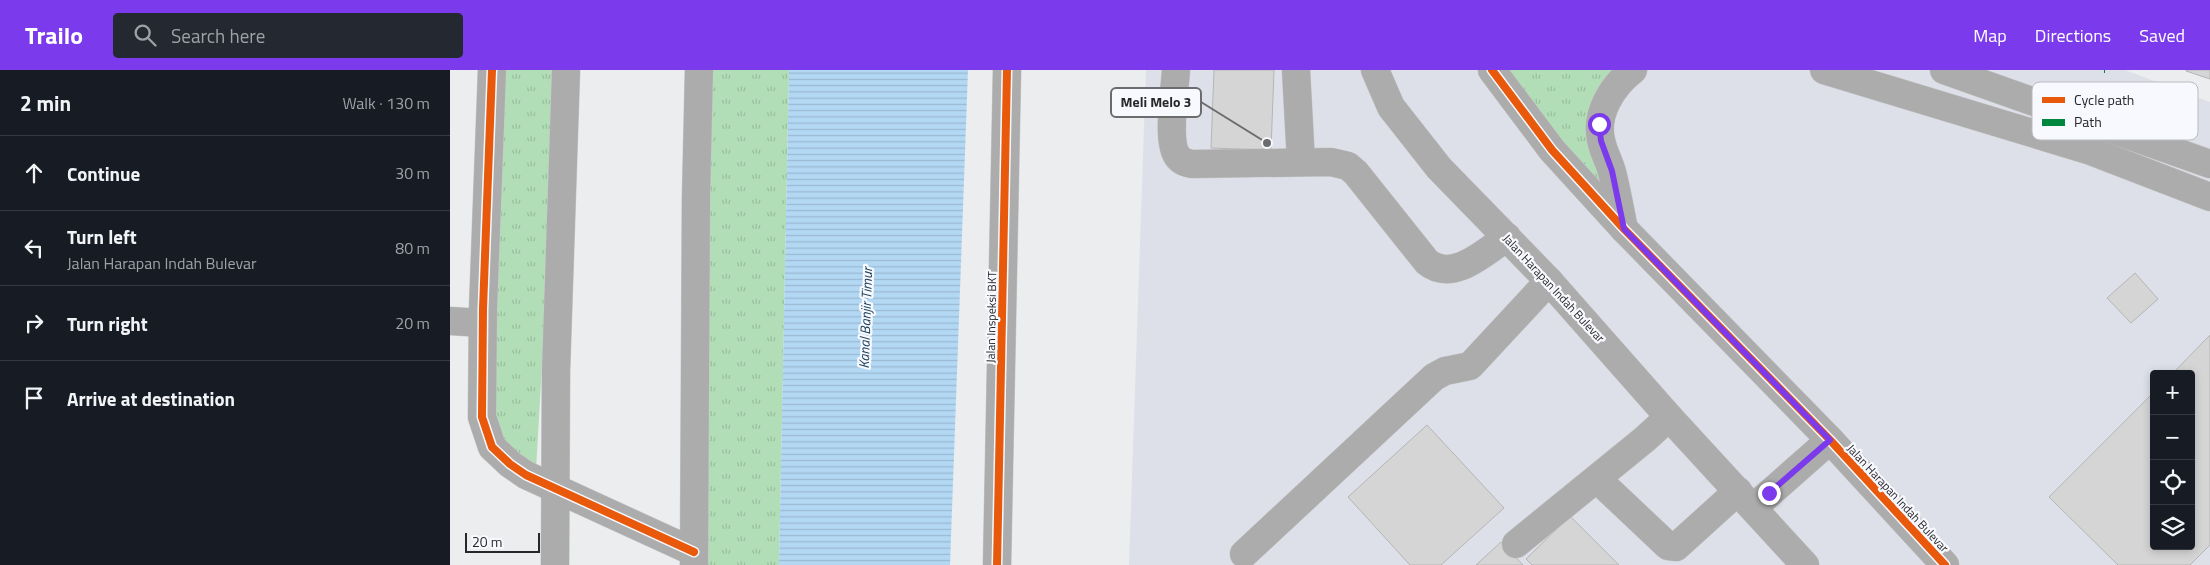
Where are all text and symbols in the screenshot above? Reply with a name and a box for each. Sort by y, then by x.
search box [113,13,463,58]
text: Trailo [25,17,83,53]
icon: search [131,21,159,49]
text: Search here [171,21,265,50]
text: Map [1973,22,2007,49]
text: Directions [2035,22,2111,49]
text: Saved [2139,22,2185,49]
legend [2032,82,2198,140]
text: 2 min [20,87,71,119]
callout: Meli Melo 3 [1111,88,1201,117]
text: Cycle path [2074,89,2134,110]
text: Walk · 130 m [342,91,430,115]
text: Meli Melo 3 [1121,91,1191,112]
text: Path [2074,111,2102,132]
route start [1588,113,1611,136]
icon: ahead [20,159,48,187]
text: Continue [67,159,140,188]
text: 30 m [395,161,430,185]
text: Turn left [67,222,137,251]
street label: Jalan Harapan Indah Bulevar [1499,230,1609,346]
icon: left [20,234,48,262]
text: 80 m [395,236,430,260]
text: Jalan Harapan Indah Bulevar [67,251,257,275]
water label: Kanal Banjir Timur [853,266,877,369]
street label: Jalan Inspeksi BKT [981,270,1001,363]
icon: right [20,309,48,337]
text: Turn right [67,309,148,338]
text: 20 m [395,311,430,335]
map controls [2150,370,2195,550]
button: + [2150,370,2195,415]
icon: arrive [20,384,48,412]
text: Arrive at destination [67,384,235,413]
button: − [2150,415,2195,460]
street label: Jalan Harapan Indah Bulevar [1843,440,1953,556]
button: locate [2150,460,2195,505]
route end [1758,482,1781,505]
button: layers [2150,505,2195,550]
scale bar [465,530,540,553]
text: 20 m [472,531,502,552]

